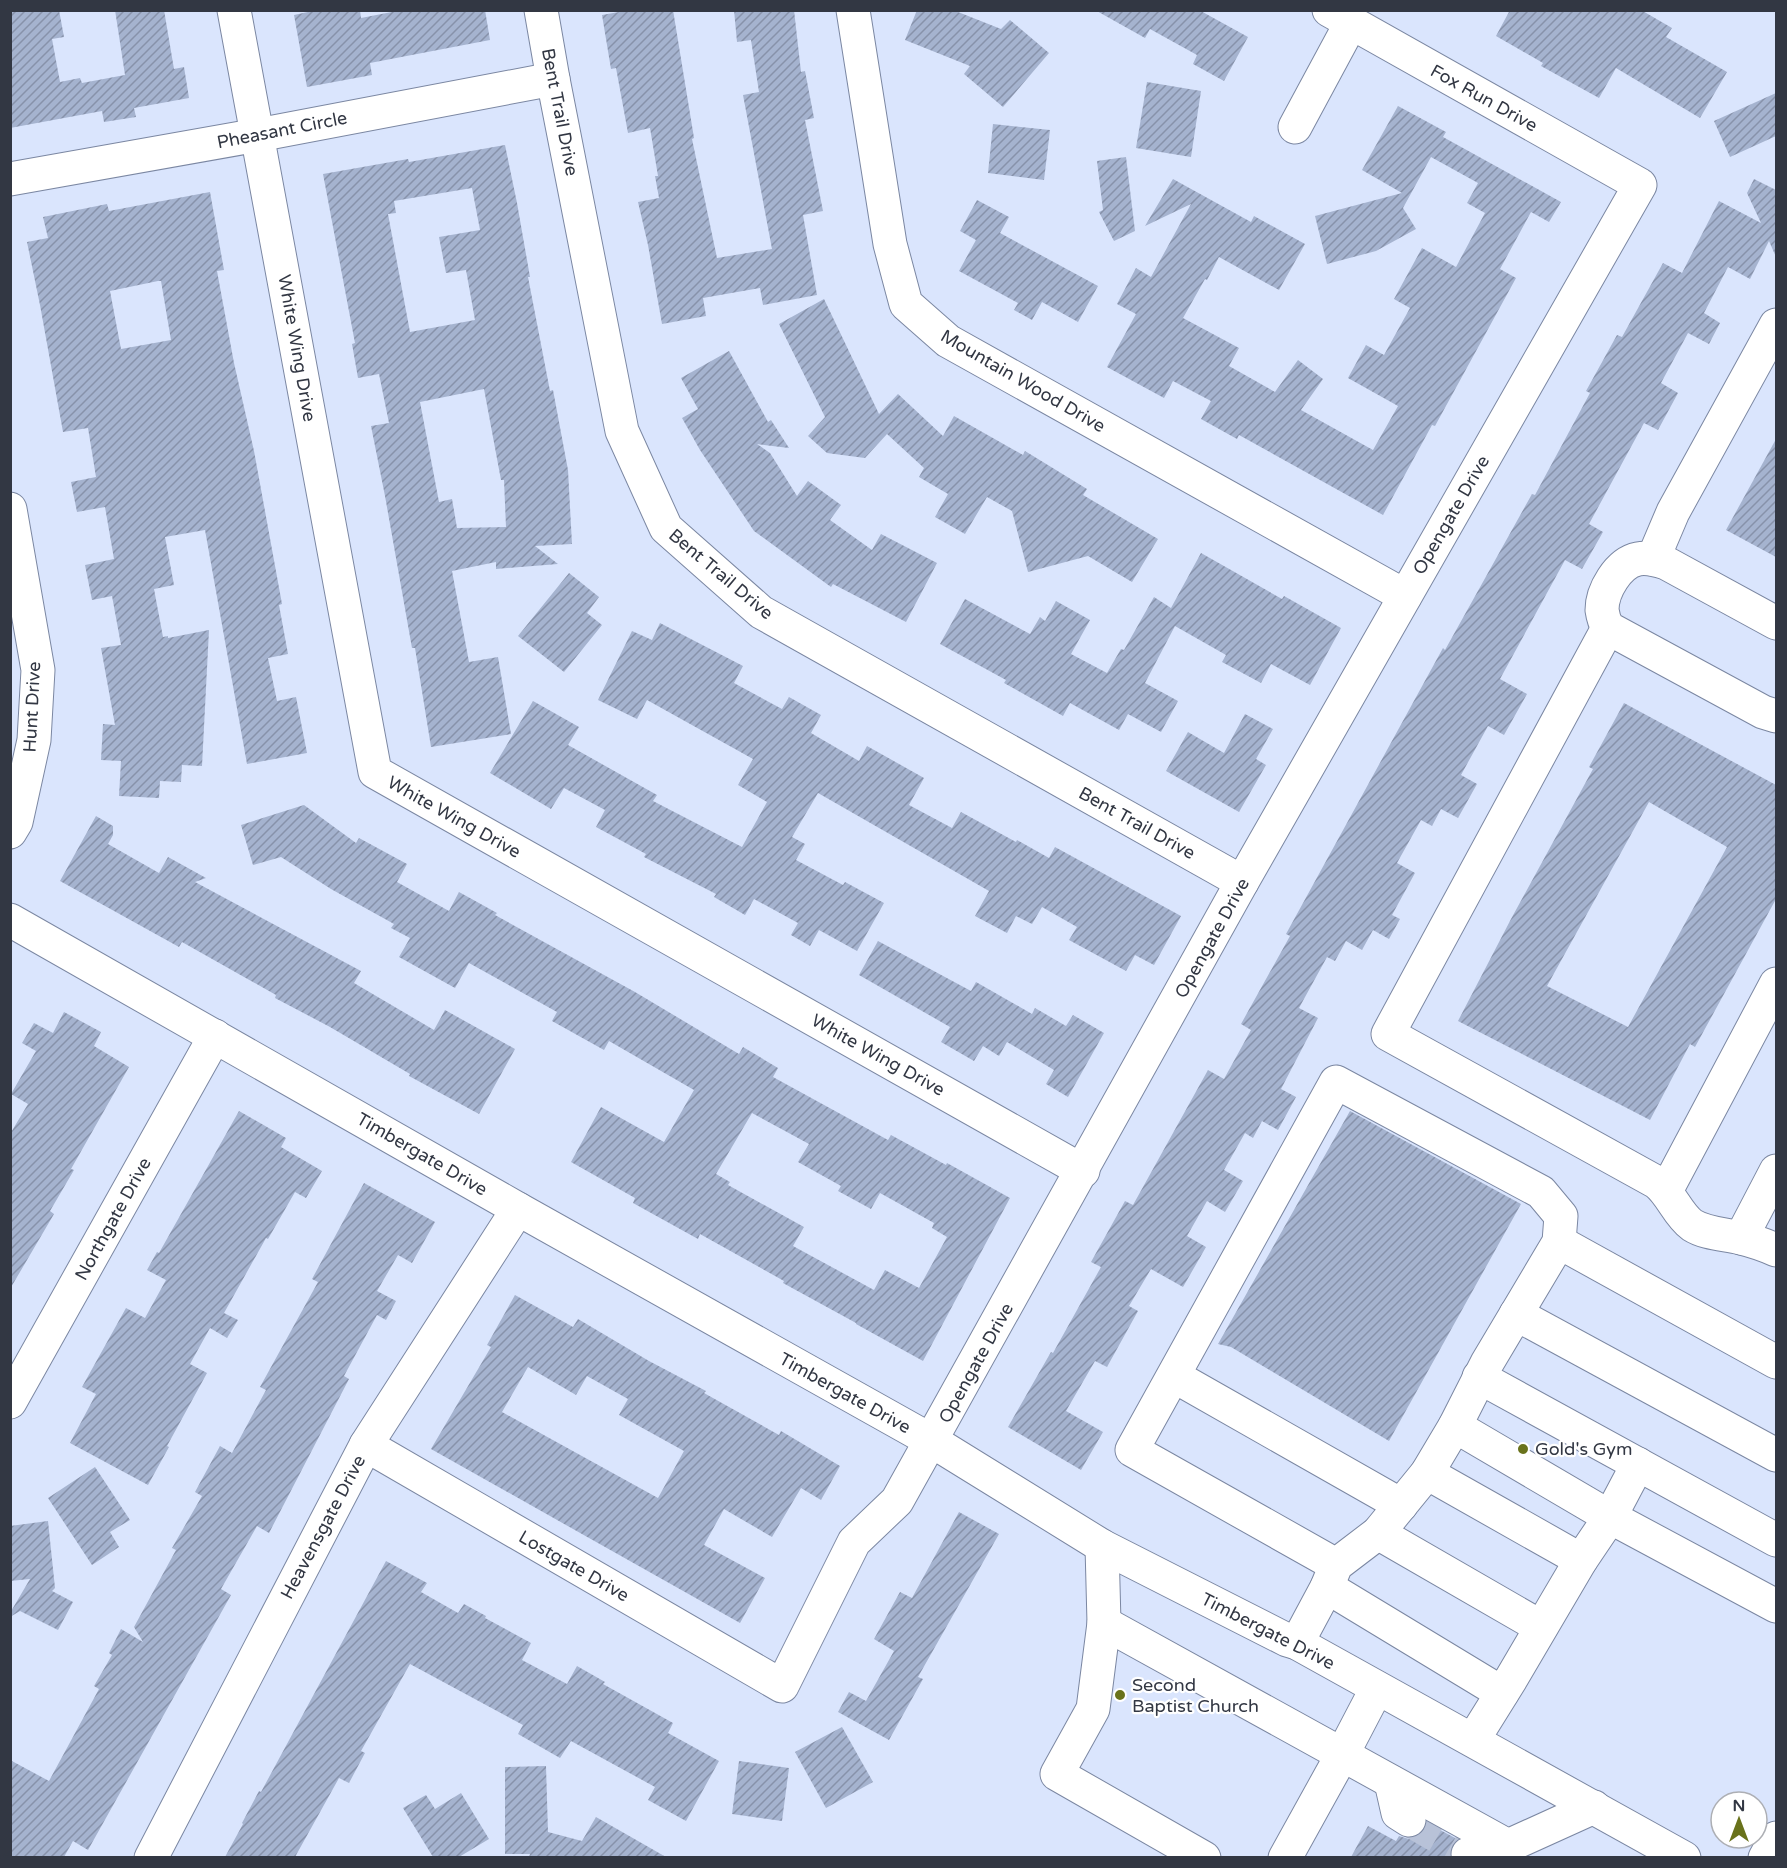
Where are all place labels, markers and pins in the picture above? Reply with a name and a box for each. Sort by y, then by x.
place label: Gold's Gym [1535,1438,1633,1460]
marker: Gold's Gym [1516,1442,1530,1456]
place label: Second Baptist Church [1132,1674,1259,1717]
marker: Second Baptist Church [1113,1688,1127,1702]

